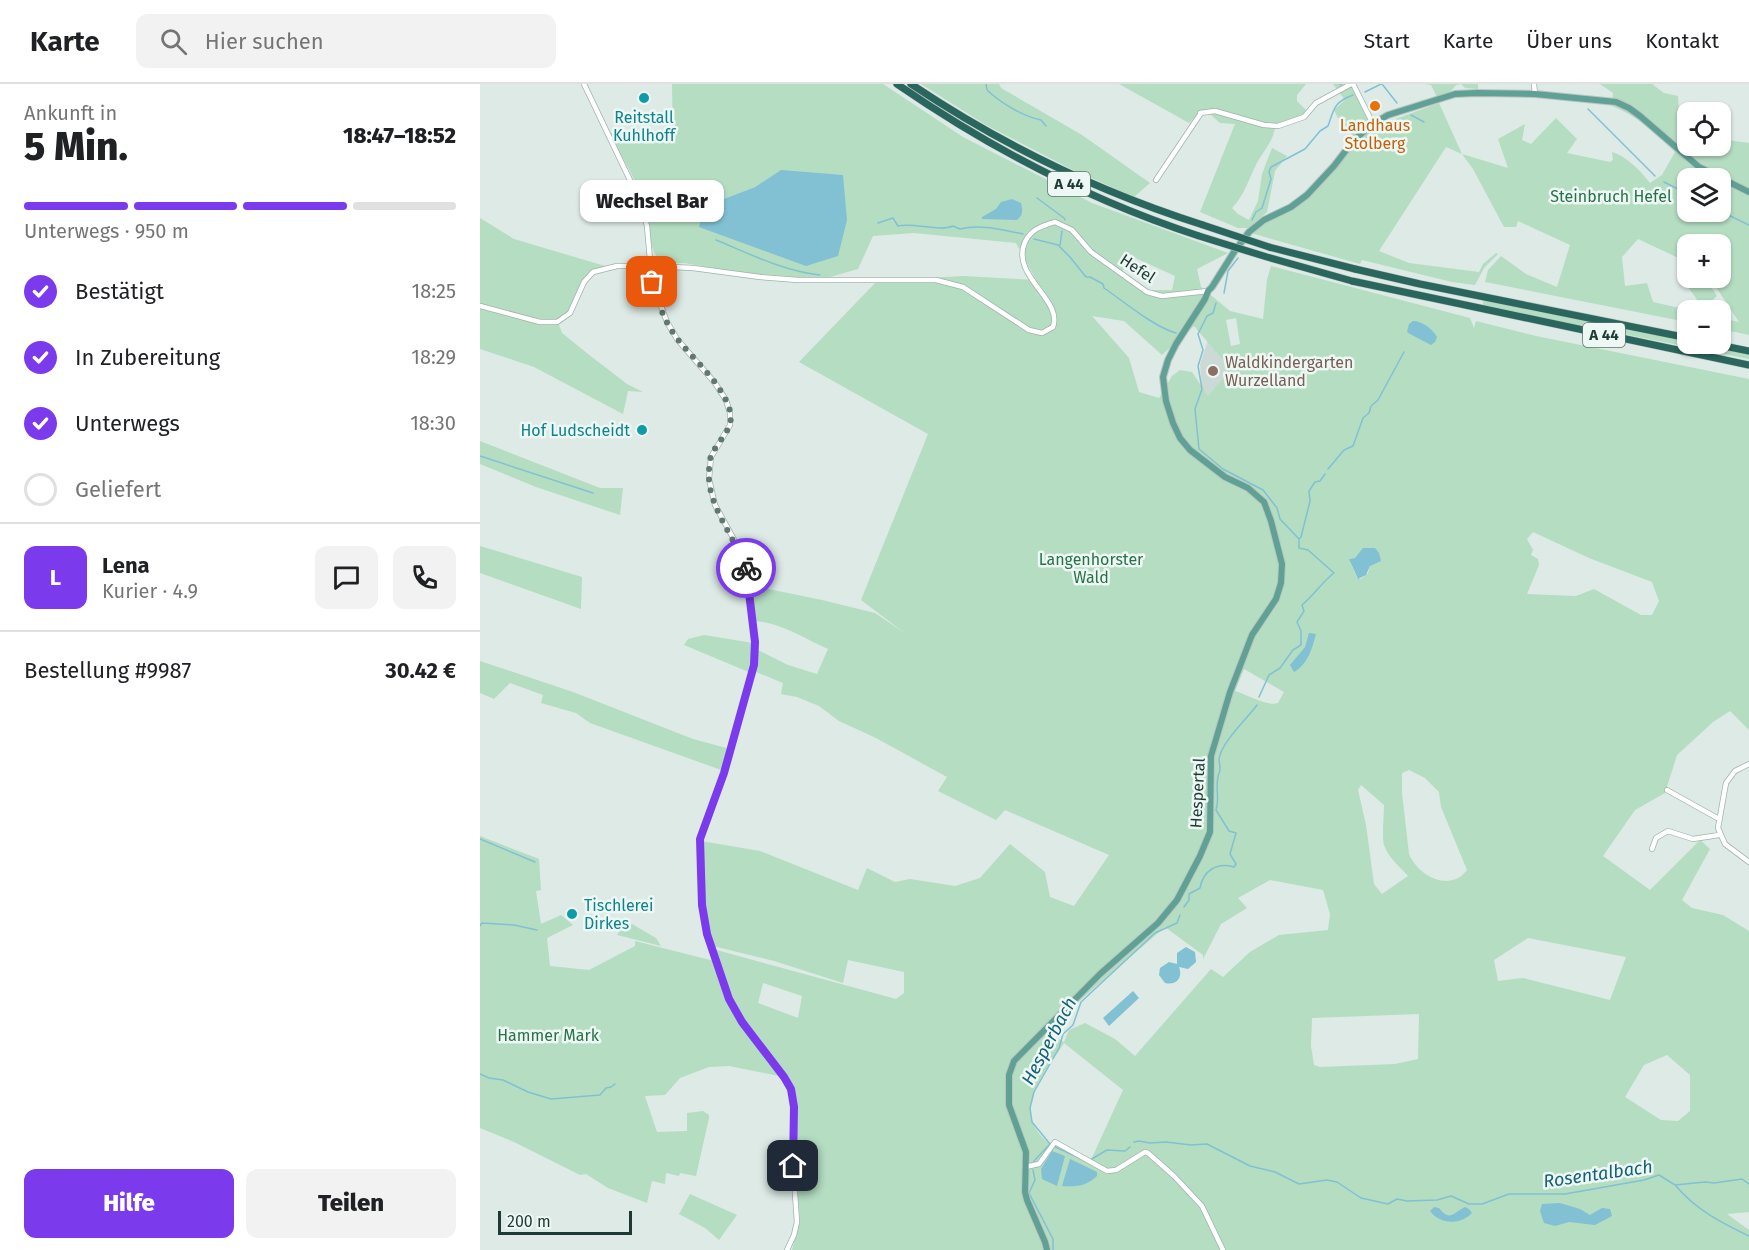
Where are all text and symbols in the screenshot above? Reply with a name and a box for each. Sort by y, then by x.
search box [136,14,556,68]
text: Karte [30,25,100,58]
icon: search [157,25,190,58]
text: Hier suchen [205,28,324,55]
text: Start [1364,28,1410,54]
text: Karte [1443,28,1493,54]
text: Über uns [1526,28,1612,54]
text: Kontakt [1645,28,1719,54]
marker: Reitstall Kuhlhoff [637,91,651,105]
marker: Landhaus Stolberg [1368,99,1382,113]
text: Ankunft in [24,101,117,125]
map controls [1677,102,1731,354]
button: locate [1677,102,1731,156]
place label: Reitstall Kuhlhoff [613,108,677,145]
place label: Landhaus Stolberg [1340,116,1410,153]
text: 18:47–18:52 [343,122,456,149]
text: 5 Min. [24,124,128,170]
button: layers [1677,168,1731,222]
road number: A 44 [1048,172,1090,196]
callout: Wechsel Bar [580,180,724,222]
park label: Steinbruch Hefel [1550,187,1672,206]
text: Wechsel Bar [596,189,708,213]
text: Unterwegs · 950 m [24,219,189,243]
button: + [1677,234,1731,288]
street label: Hefel [1117,250,1159,287]
pin [626,256,677,307]
icon: bag [635,265,668,298]
icon: check [24,275,57,308]
text: Bestätigt [75,278,164,305]
text: 18:25 [412,279,456,303]
button: − [1677,300,1731,354]
road number: A 44 [1583,323,1625,347]
icon: check [24,341,57,374]
text: In Zubereitung [75,344,220,371]
text: 18:29 [411,345,456,369]
place label: Waldkindergarten Wurzelland [1225,353,1353,390]
marker: Waldkindergarten Wurzelland [1206,364,1220,378]
icon: check [24,407,57,440]
text: Unterwegs [75,410,180,437]
text: 18:30 [410,411,456,435]
place label: Hof Ludscheidt [520,421,630,440]
marker: Hof Ludscheidt [635,423,649,437]
text: Geliefert [75,476,161,503]
courier [716,538,776,598]
button: chat [315,546,378,609]
button: phone [393,546,456,609]
park label: Langenhorster Wald [1039,550,1144,587]
text: Lena [102,552,150,579]
icon: bike [730,552,763,585]
text: L [50,564,61,591]
text: Kurier · 4.9 [102,579,198,603]
text: Bestellung #9987 [24,657,191,684]
text: 30.42 € [385,657,456,684]
street label: Hespertal [1186,757,1209,829]
place label: Tischlerei Dirkes [584,896,654,933]
marker: Tischlerei Dirkes [565,907,579,921]
water label: Hesperbach [1017,993,1081,1089]
park label: Hammer Mark [497,1026,600,1045]
pin [767,1140,818,1191]
icon: home [776,1149,809,1182]
water label: Rosentalbach [1542,1155,1654,1193]
button: Hilfe [24,1169,234,1238]
button: Teilen [246,1169,456,1238]
scale bar [498,1208,632,1236]
text: 200 m [507,1212,551,1231]

